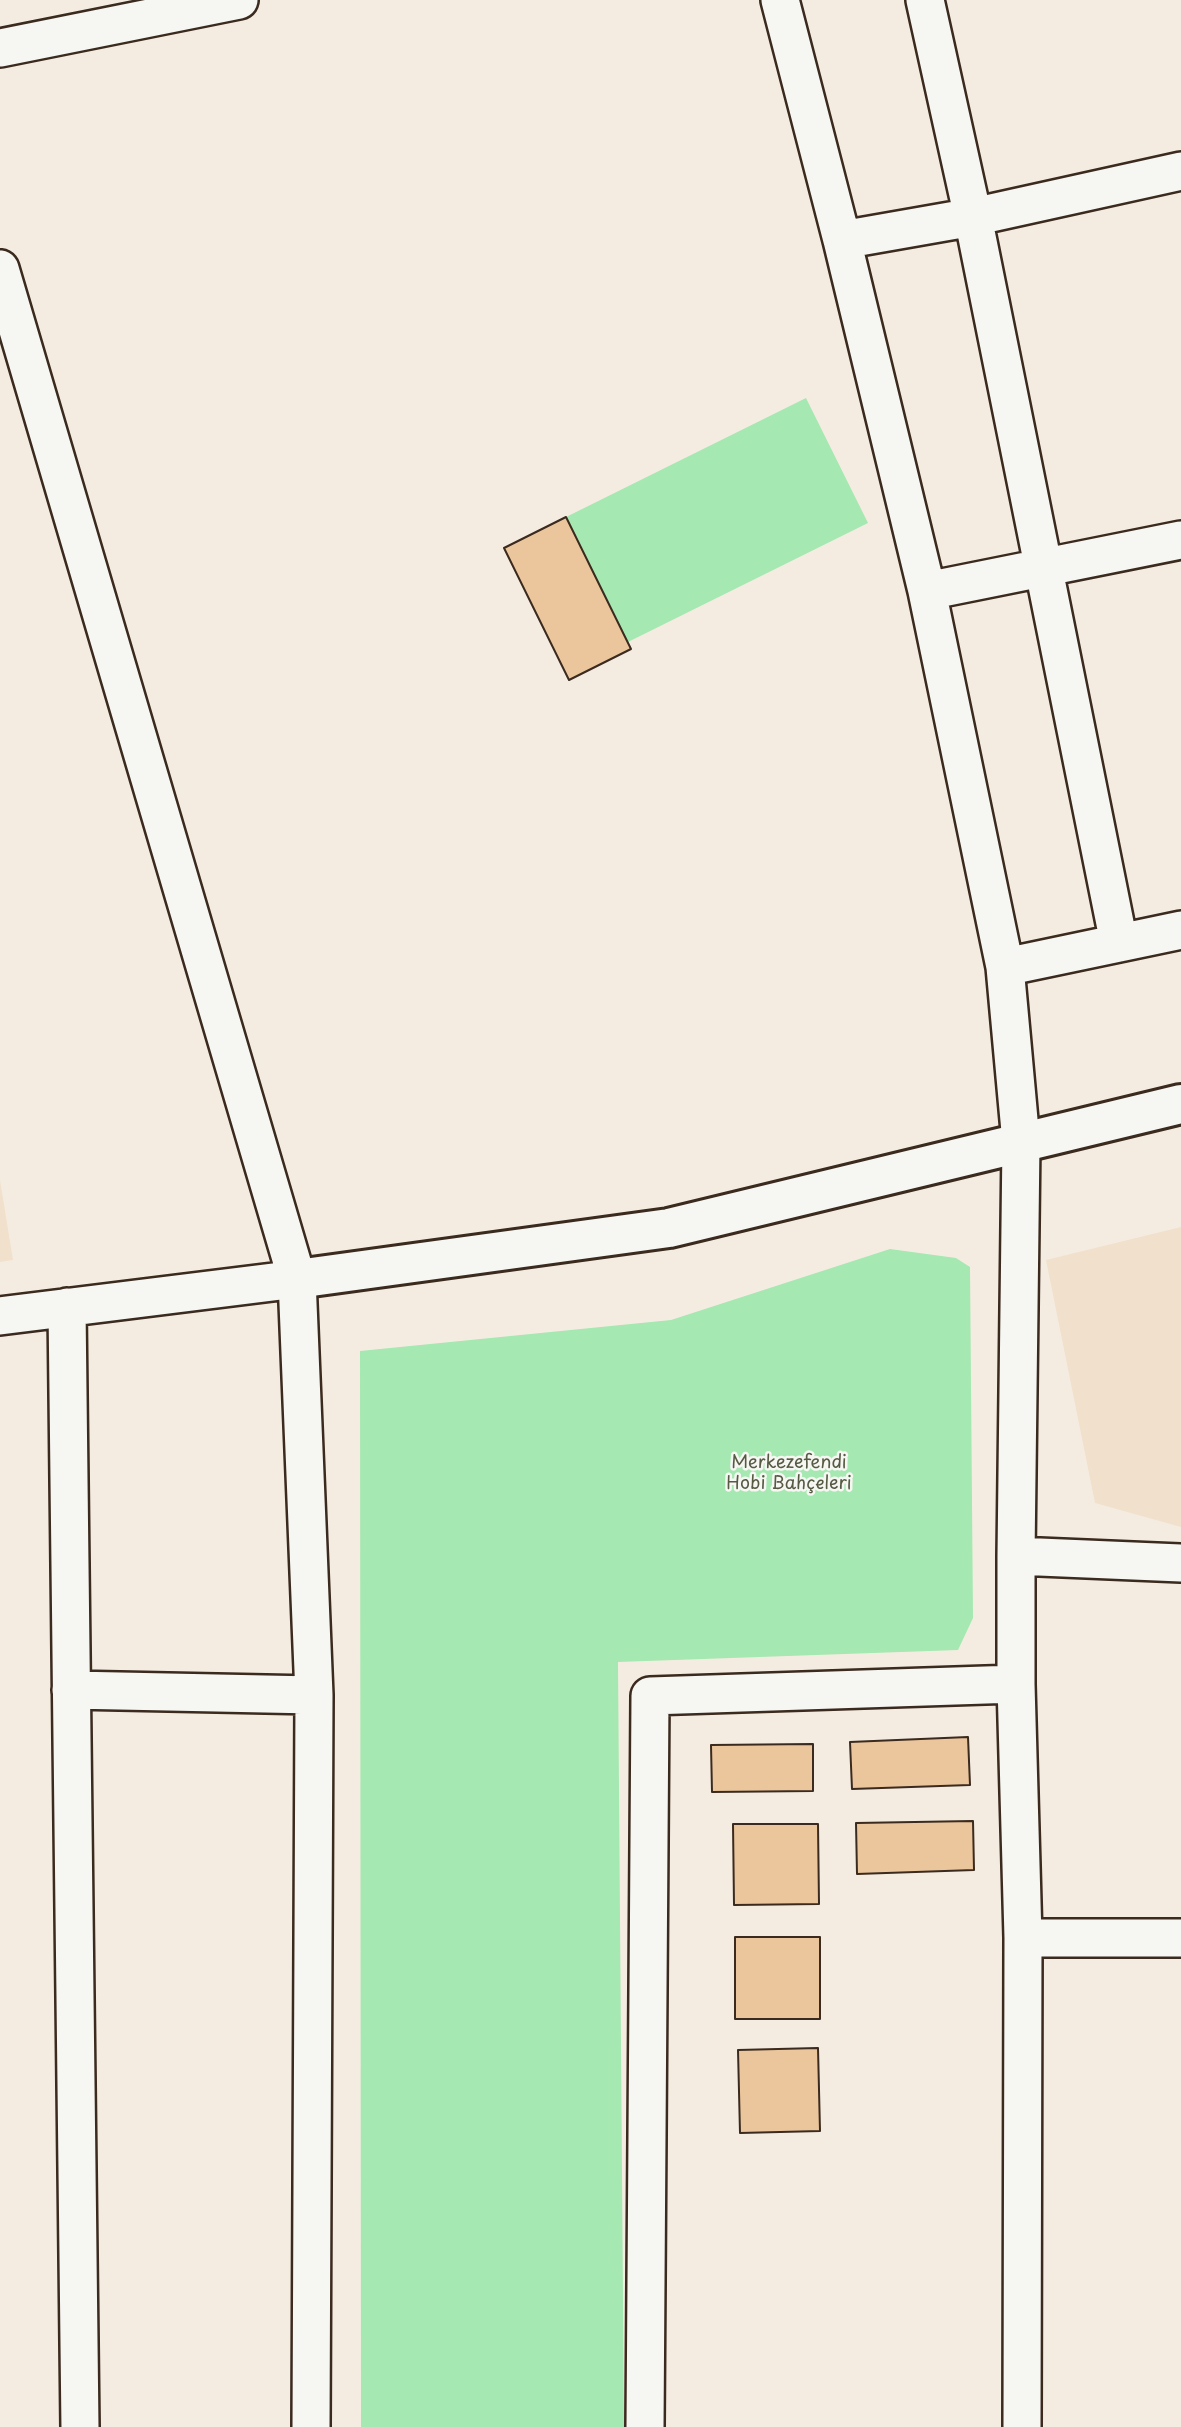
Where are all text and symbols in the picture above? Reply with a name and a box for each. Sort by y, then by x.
park label: Merkezefendi Hobi Bahçeleri [726,1452,852,1494]

